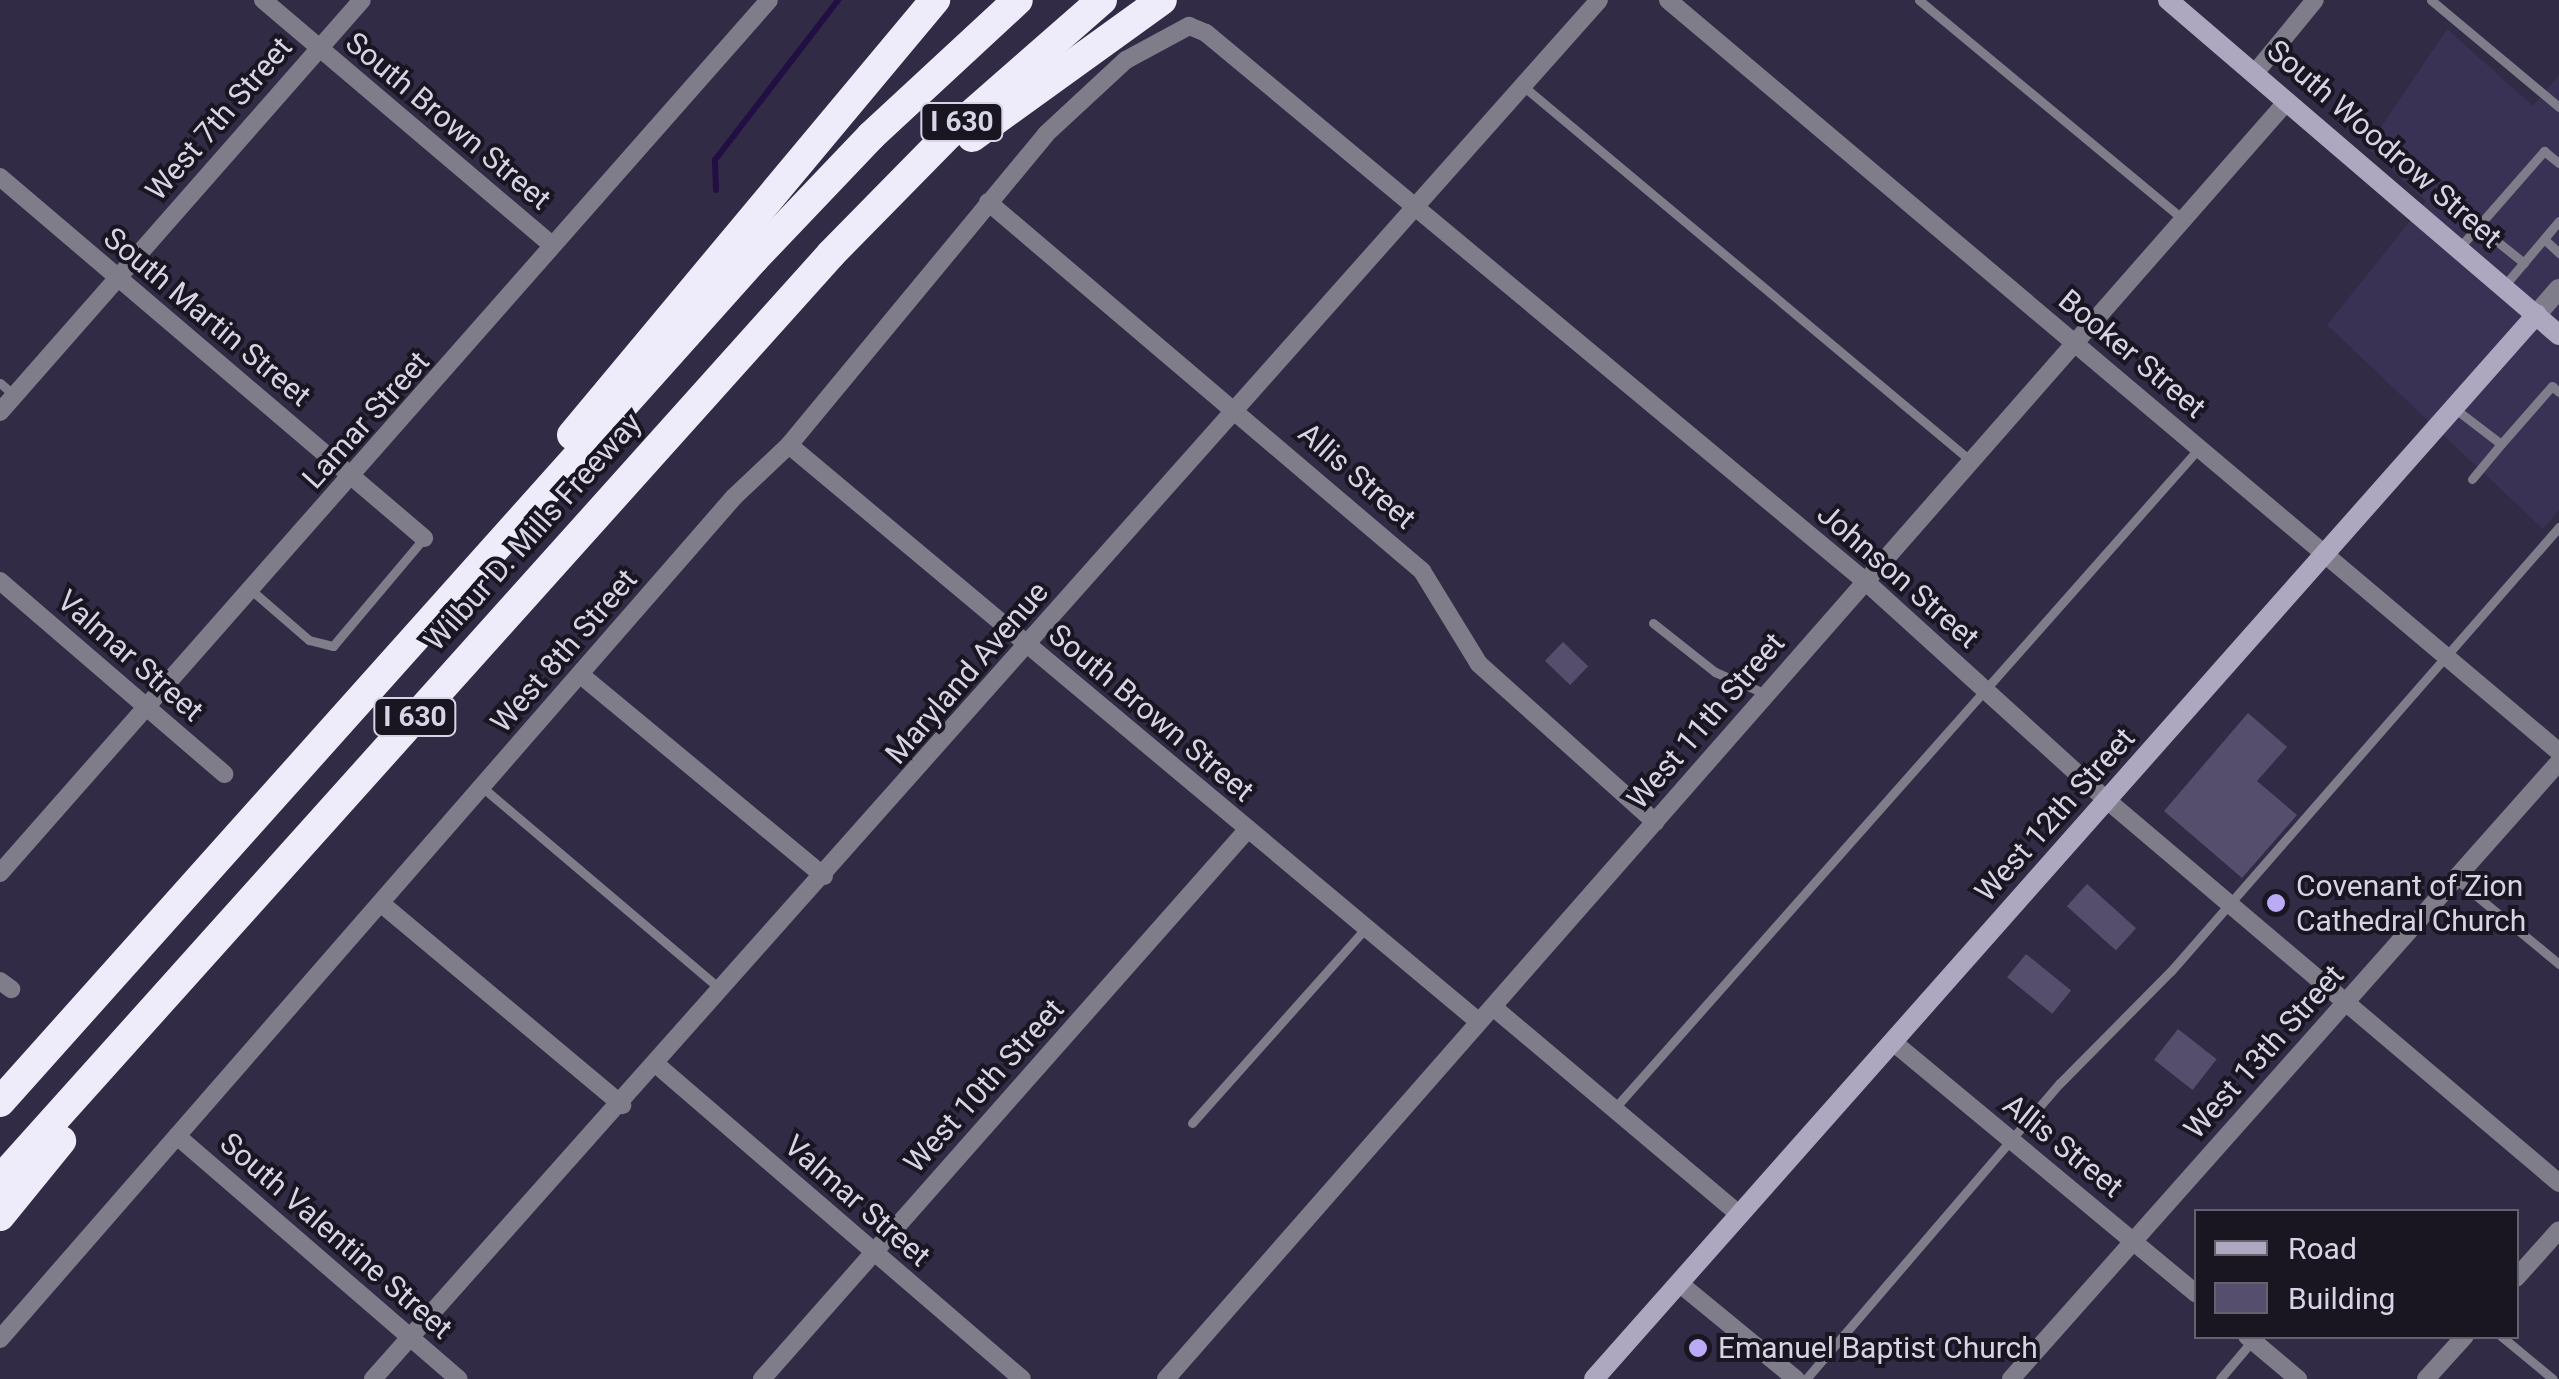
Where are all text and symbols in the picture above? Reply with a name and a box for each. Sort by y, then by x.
street label: South Brown Street [338,25,558,217]
street label: West 7th Street [138,30,300,208]
street label: South Woodrow Street [2259,32,2509,256]
road number: I 630 [920,99,1004,145]
street label: South Martin Street [96,220,318,414]
street label: Booker Street [2051,282,2213,426]
street label: Lamar Street [295,344,437,496]
street label: Wilbur D. Mills Freeway [417,406,649,658]
street label: Allis Street [1291,415,1423,537]
street label: Johnson Street [1810,496,1986,656]
street label: West 8th Street [483,562,645,740]
street label: Maryland Avenue [878,574,1056,772]
street label: Valmar Street [50,583,210,729]
street label: South Brown Street [1041,617,1261,809]
street label: West 11th Street [1620,626,1792,816]
road number: I 630 [372,694,458,740]
street label: West 12th Street [1968,721,2142,909]
place label: Covenant of Zion Cathedral Church [2296,868,2526,938]
marker: Covenant of Zion Cathedral Church [2265,892,2287,914]
street label: West 13th Street [2177,958,2351,1146]
street label: West 10th Street [897,992,1071,1180]
street label: Allis Street [1996,1087,2130,1205]
street label: South Valentine Street [213,1125,459,1347]
street label: Valmar Street [777,1128,937,1274]
legend [2194,1209,2519,1339]
text: Road [2288,1231,2357,1266]
text: Building [2288,1281,2395,1316]
place label: Emanuel Baptist Church [1718,1330,2038,1366]
marker: Emanuel Baptist Church [1687,1337,1709,1359]

